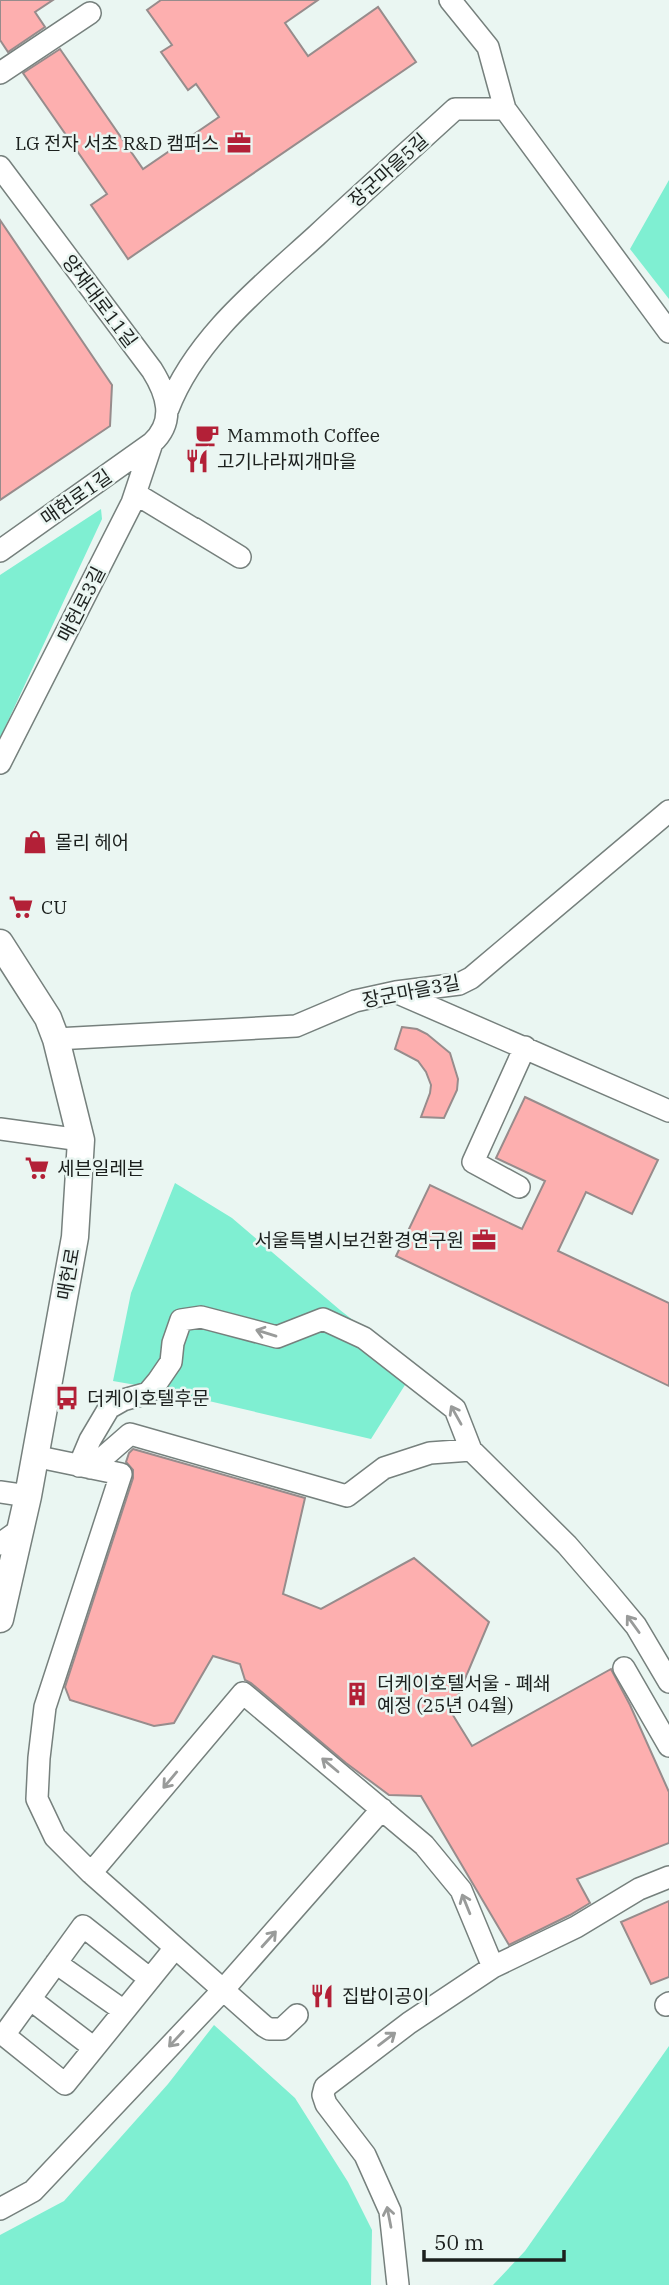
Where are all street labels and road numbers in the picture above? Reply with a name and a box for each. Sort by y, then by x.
street label: 장군마을5길 [343,128,433,212]
street label: 양재대로11길 [57,250,143,352]
street label: 매헌로1길 [36,464,116,530]
street label: 매헌로3길 [52,562,110,646]
street label: 장군마을3길 [360,970,462,1012]
street label: 매헌로 [52,1246,84,1302]

